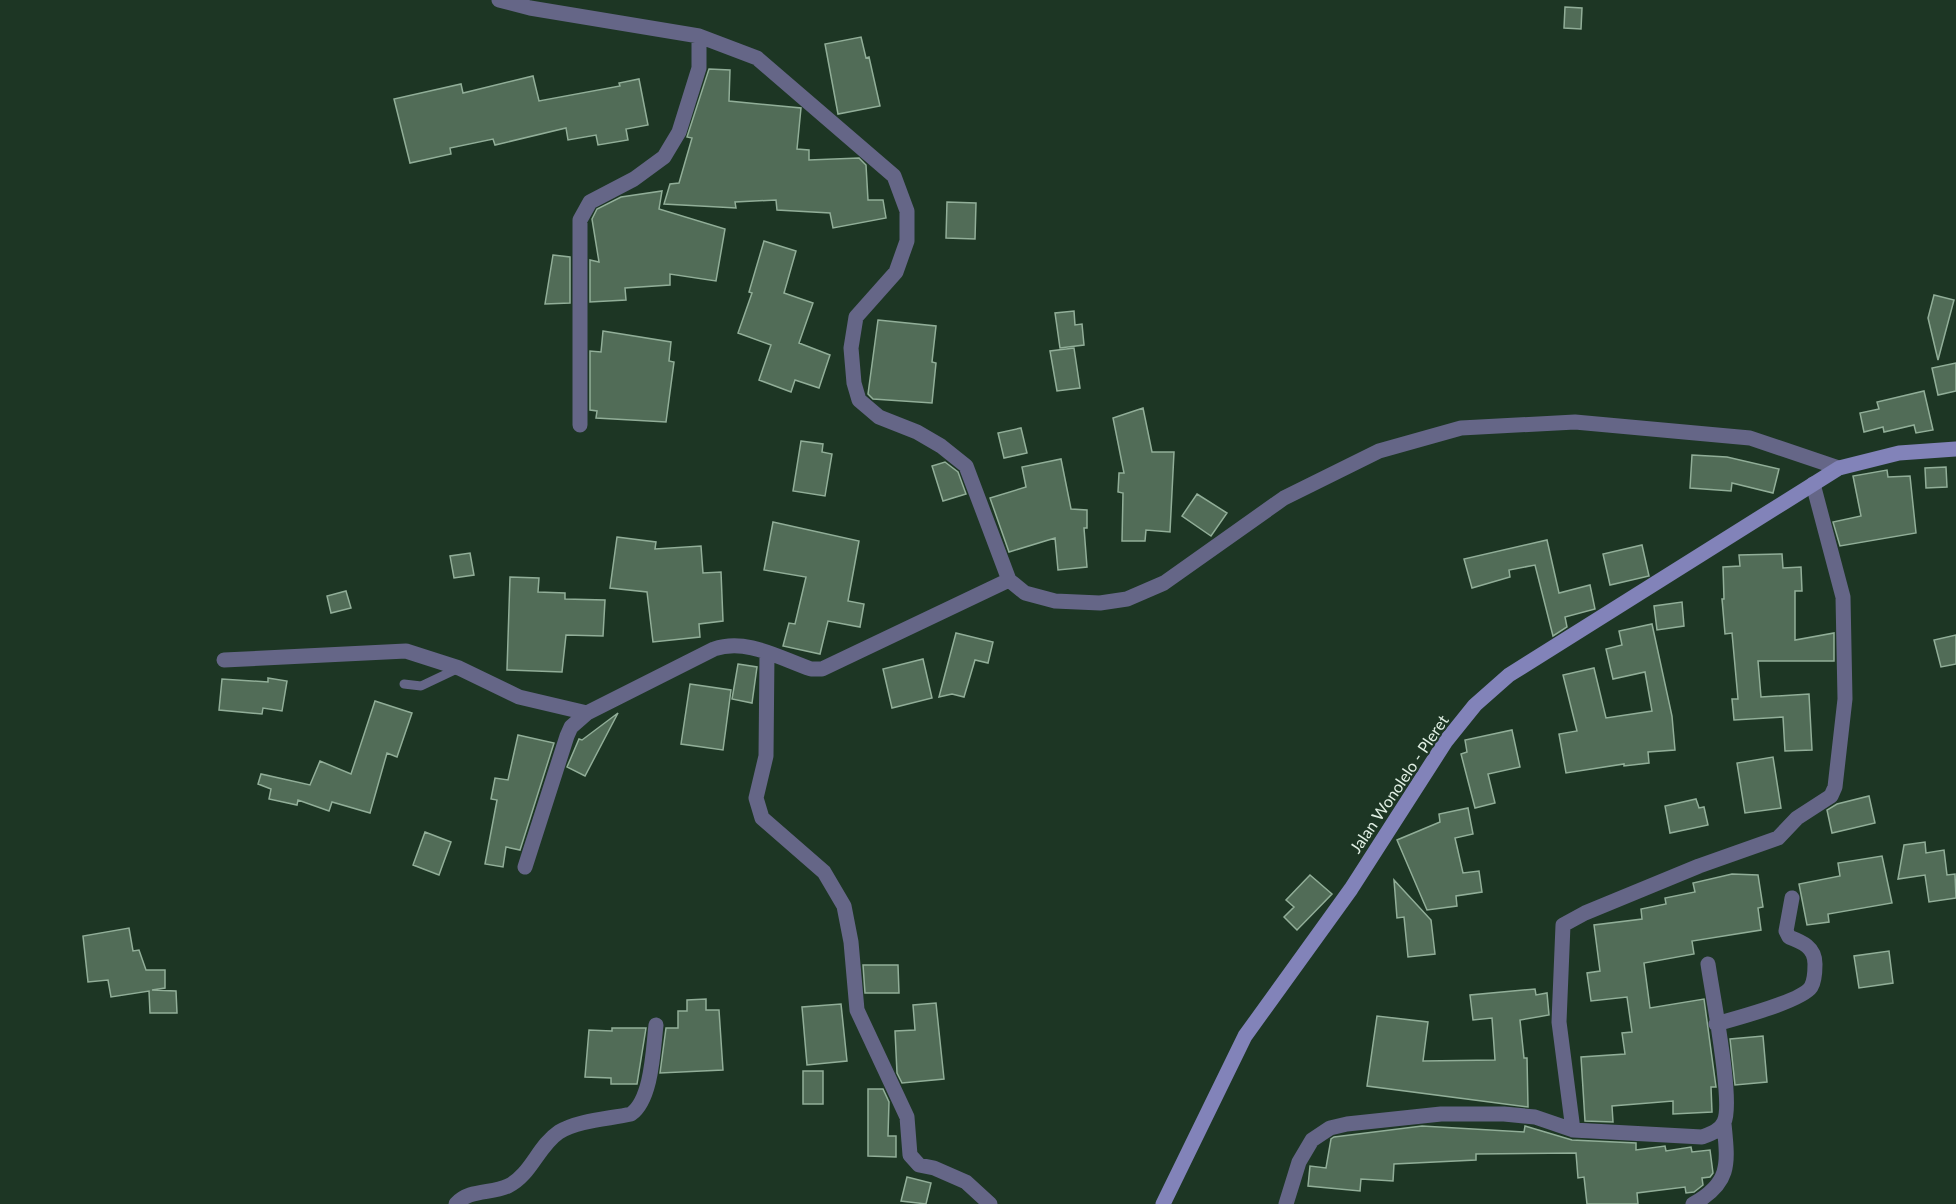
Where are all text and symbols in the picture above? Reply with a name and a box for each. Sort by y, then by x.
street label: Jalan Wonolelo - Pleret [1345,711,1452,856]

